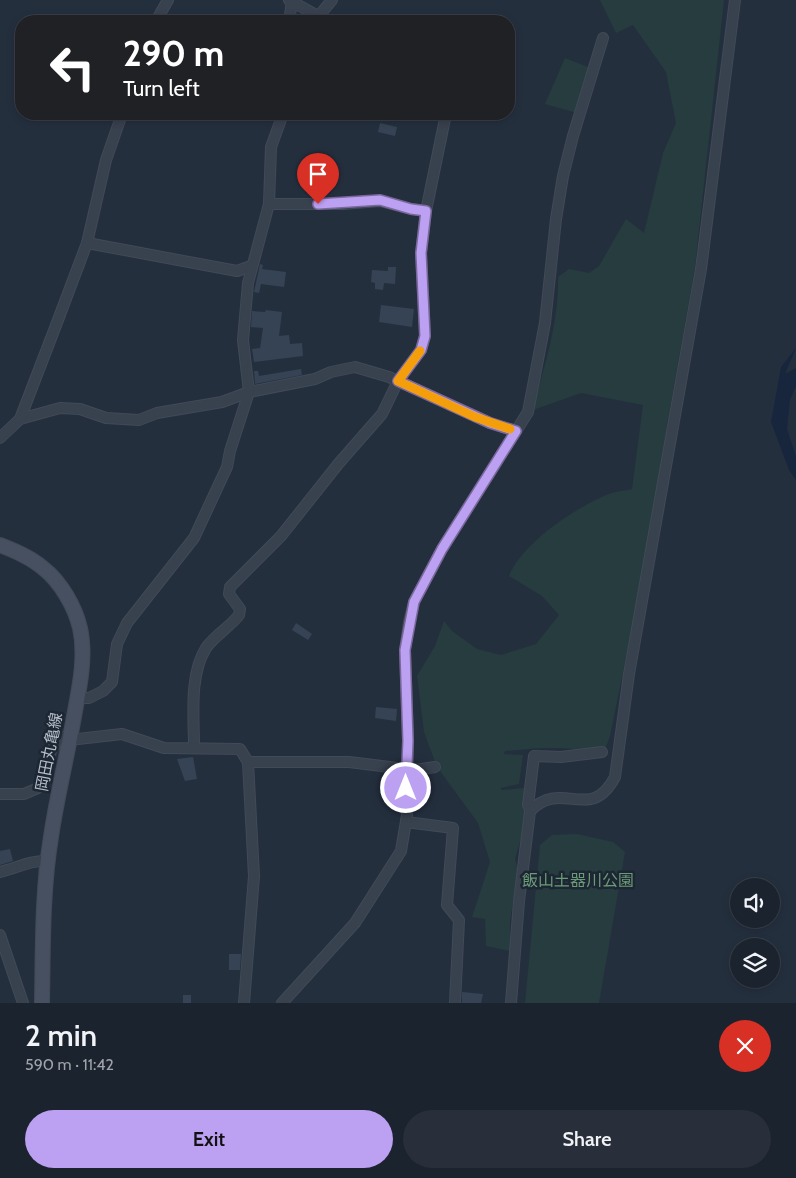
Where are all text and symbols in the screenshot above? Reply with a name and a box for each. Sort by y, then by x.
text: 290 m [123,32,224,75]
icon: left [40,35,105,100]
text: Turn left [123,75,200,102]
pin [297,153,339,204]
icon: arrive [304,160,332,188]
street label: 岡田丸亀線 [32,711,66,793]
position arrow [379,761,431,813]
park label: 飯山土器川公園 [522,871,634,890]
map controls [730,878,780,988]
button: sound [730,878,780,928]
button: layers [730,938,780,988]
text: 2 min [25,1017,97,1054]
button: close [719,1020,771,1072]
text: 590 m · 11:42 [25,1055,114,1074]
button: Exit [25,1110,393,1168]
button: Share [403,1110,771,1168]

